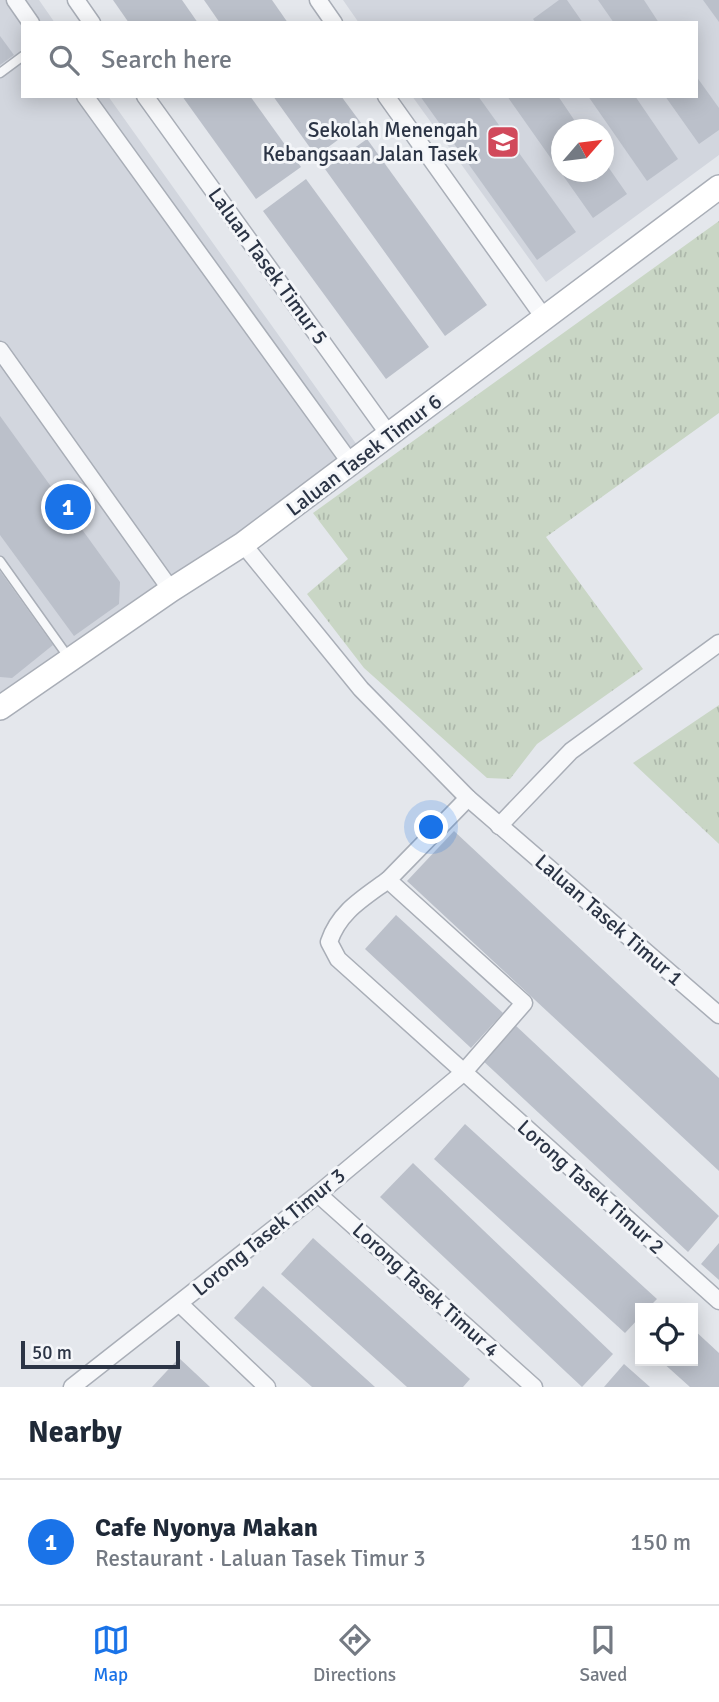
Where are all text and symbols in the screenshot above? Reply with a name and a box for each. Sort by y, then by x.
search box [21,21,698,98]
icon: search [45,41,83,79]
text: Search here [101,44,232,76]
place label: Sekolah Menengah Kebangsaan Jalan Tasek [262,117,478,167]
north arrow [551,119,614,182]
school or university icon: Sekolah Menengah Kebangsaan Jalan Tasek [484,123,522,161]
street label: Laluan Tasek Timur 5 [202,182,334,350]
street label: Laluan Tasek Timur 6 [281,388,447,522]
pin: 1 [45,481,91,533]
your location [414,810,448,844]
street label: Laluan Tasek Timur 1 [530,849,688,991]
street label: Lorong Tasek Timur 2 [512,1114,670,1260]
street label: Lorong Tasek Timur 3 [187,1162,351,1302]
street label: Lorong Tasek Timur 4 [347,1217,505,1363]
map controls [635,1303,698,1366]
button: locate [635,1303,698,1366]
scale bar [21,1338,180,1370]
text: 50 m [32,1341,72,1365]
text: Nearby [28,1414,122,1451]
text: Cafe Nyonya Makan [95,1512,318,1544]
text: 1 [45,1528,57,1557]
text: 150 m [630,1528,691,1557]
text: Restaurant · Laluan Tasek Timur 3 [95,1544,426,1573]
tab: Map [92,1621,130,1687]
tab: Directions [313,1621,396,1687]
tab: Saved [579,1621,627,1687]

